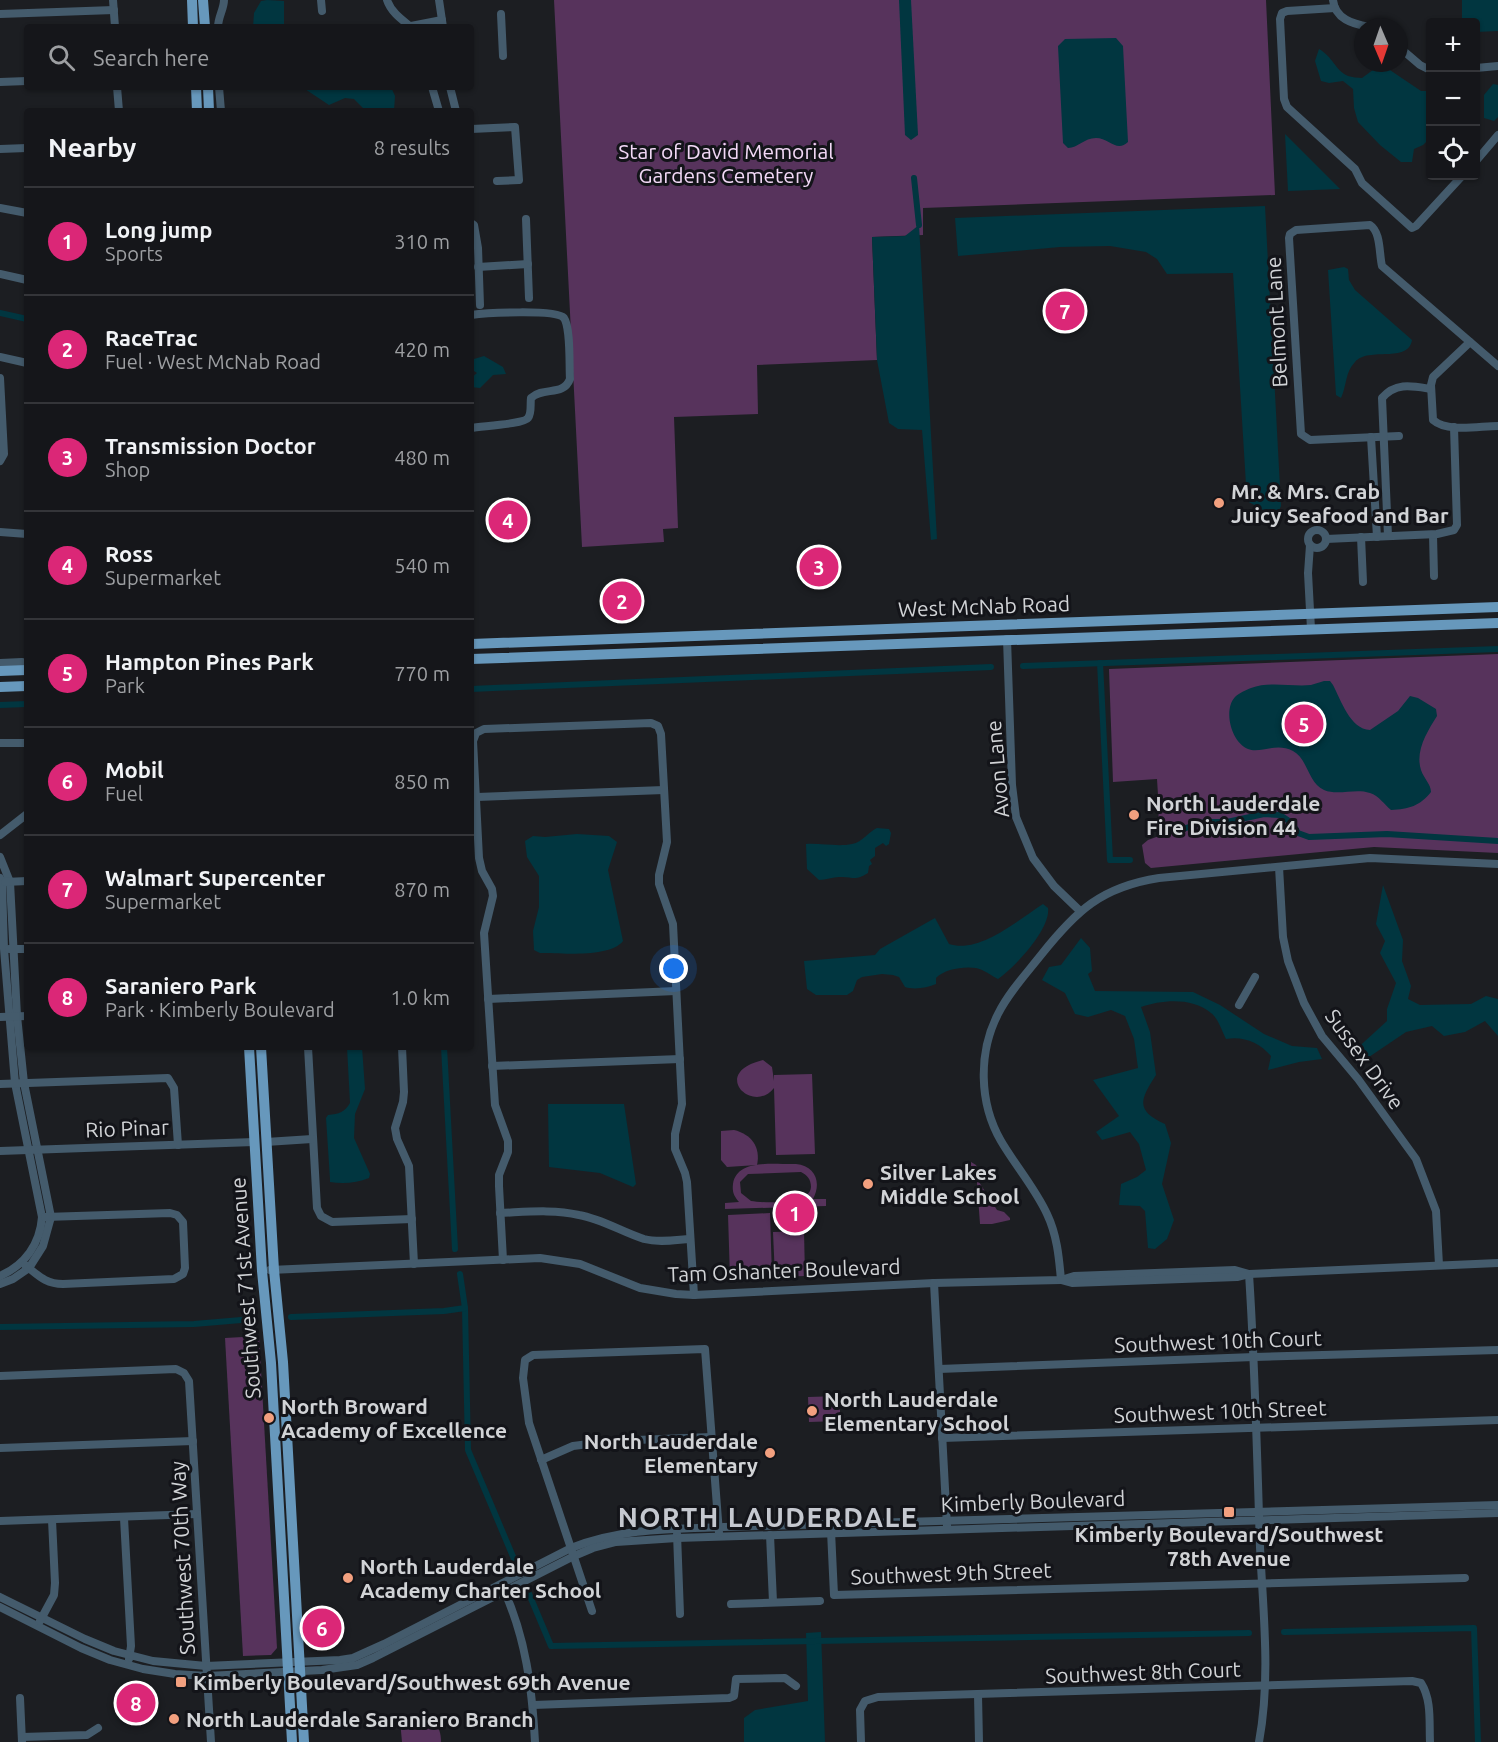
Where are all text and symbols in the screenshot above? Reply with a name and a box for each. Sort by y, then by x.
north arrow [1354,18,1408,72]
map controls [1426,18,1480,180]
button: + [1426,18,1480,72]
search box [24,24,474,90]
icon: search [45,41,78,74]
text: Search here [93,45,209,70]
button: − [1426,72,1480,126]
button: locate [1426,126,1480,180]
text: Nearby [48,133,136,162]
text: 8 results [374,136,450,159]
park label: Star of David Memorial Gardens Cemetery [618,139,834,187]
text: Long jump [105,217,213,242]
text: 1 [62,230,73,253]
text: 310 m [394,230,450,253]
text: Sports [105,242,163,265]
street label: Belmont Lane [1261,256,1291,388]
pin: 7 [1046,288,1084,334]
text: RaceTrac [105,325,198,350]
text: 2 [62,338,73,361]
text: 420 m [394,338,450,361]
text: Fuel · West McNab Road [105,350,321,373]
text: Transmission Doctor [105,433,316,458]
text: 3 [62,446,73,469]
text: 480 m [394,446,450,469]
text: Shop [105,458,150,481]
place label: Mr. & Mrs. Crab Juicy Seafood and Bar [1231,479,1449,527]
marker: Mr. & Mrs. Crab Juicy Seafood and Bar [1212,496,1226,510]
pin: 4 [488,498,528,542]
text: Ross [105,541,153,566]
pin: 3 [800,544,838,590]
text: 4 [62,554,73,577]
text: 540 m [394,554,450,577]
text: Supermarket [105,566,221,589]
pin: 2 [602,578,642,624]
street label: West McNab Road [898,591,1070,621]
text: Hampton Pines Park [105,649,314,674]
text: 5 [62,662,73,685]
text: 770 m [394,662,450,685]
text: Park [105,674,145,697]
pin: 5 [1284,702,1324,746]
street label: Avon Lane [981,719,1013,819]
text: Mobil [105,757,164,782]
text: 6 [62,770,73,793]
text: 850 m [394,770,450,793]
text: Fuel [105,782,143,805]
place label: North Lauderdale Fire Division 44 [1146,791,1320,839]
marker: North Lauderdale Fire Division 44 [1127,808,1141,822]
text: Walmart Supercenter [105,865,325,890]
text: 7 [62,878,73,901]
text: 870 m [394,878,450,901]
text: Supermarket [105,890,221,913]
your location [659,954,688,983]
text: Saraniero Park [105,973,256,998]
text: 8 [62,986,73,1009]
text: 1.0 km [391,986,450,1009]
text: Park · Kimberly Boulevard [105,998,335,1021]
street label: Sussex Drive [1321,1004,1409,1114]
street label: Rio Pinar [85,1115,169,1141]
place label: Silver Lakes Middle School [880,1160,1019,1208]
street label: Southwest 71st Avenue [225,1176,265,1400]
marker: Silver Lakes Middle School [861,1177,875,1191]
pin: 1 [776,1190,814,1236]
street label: Tam Oshanter Boulevard [667,1254,901,1286]
street label: Southwest 10th Court [1114,1325,1322,1357]
place label: North Lauderdale Elementary School [824,1387,1009,1435]
place label: North Broward Academy of Excellence [281,1394,507,1442]
street label: Southwest 10th Street [1113,1395,1327,1427]
marker: North Lauderdale Elementary School [805,1404,819,1418]
marker: North Broward Academy of Excellence [262,1411,276,1425]
place label: North Lauderdale Elementary [584,1429,758,1477]
marker: North Lauderdale Elementary [763,1446,777,1460]
street label: Southwest 70th Way [165,1460,199,1656]
street label: Kimberly Boulevard [940,1486,1126,1516]
district label: NORTH LAUDERDALE [618,1502,918,1532]
marker: Kimberly Boulevard/Southwest 78th Avenue [1222,1505,1236,1519]
place label: Kimberly Boulevard/Southwest 78th Avenue [1075,1522,1383,1570]
place label: North Lauderdale Academy Charter School [360,1554,601,1602]
street label: Southwest 9th Street [850,1557,1052,1589]
marker: North Lauderdale Academy Charter School [341,1571,355,1585]
pin: 6 [302,1606,342,1650]
street label: Southwest 8th Court [1045,1657,1241,1687]
place label: Kimberly Boulevard/Southwest 69th Avenue [193,1670,631,1694]
marker: Kimberly Boulevard/Southwest 69th Avenue [174,1675,188,1689]
pin: 8 [116,1680,156,1726]
place label: North Lauderdale Saraniero Branch [186,1707,534,1731]
marker: North Lauderdale Saraniero Branch [167,1712,181,1726]

